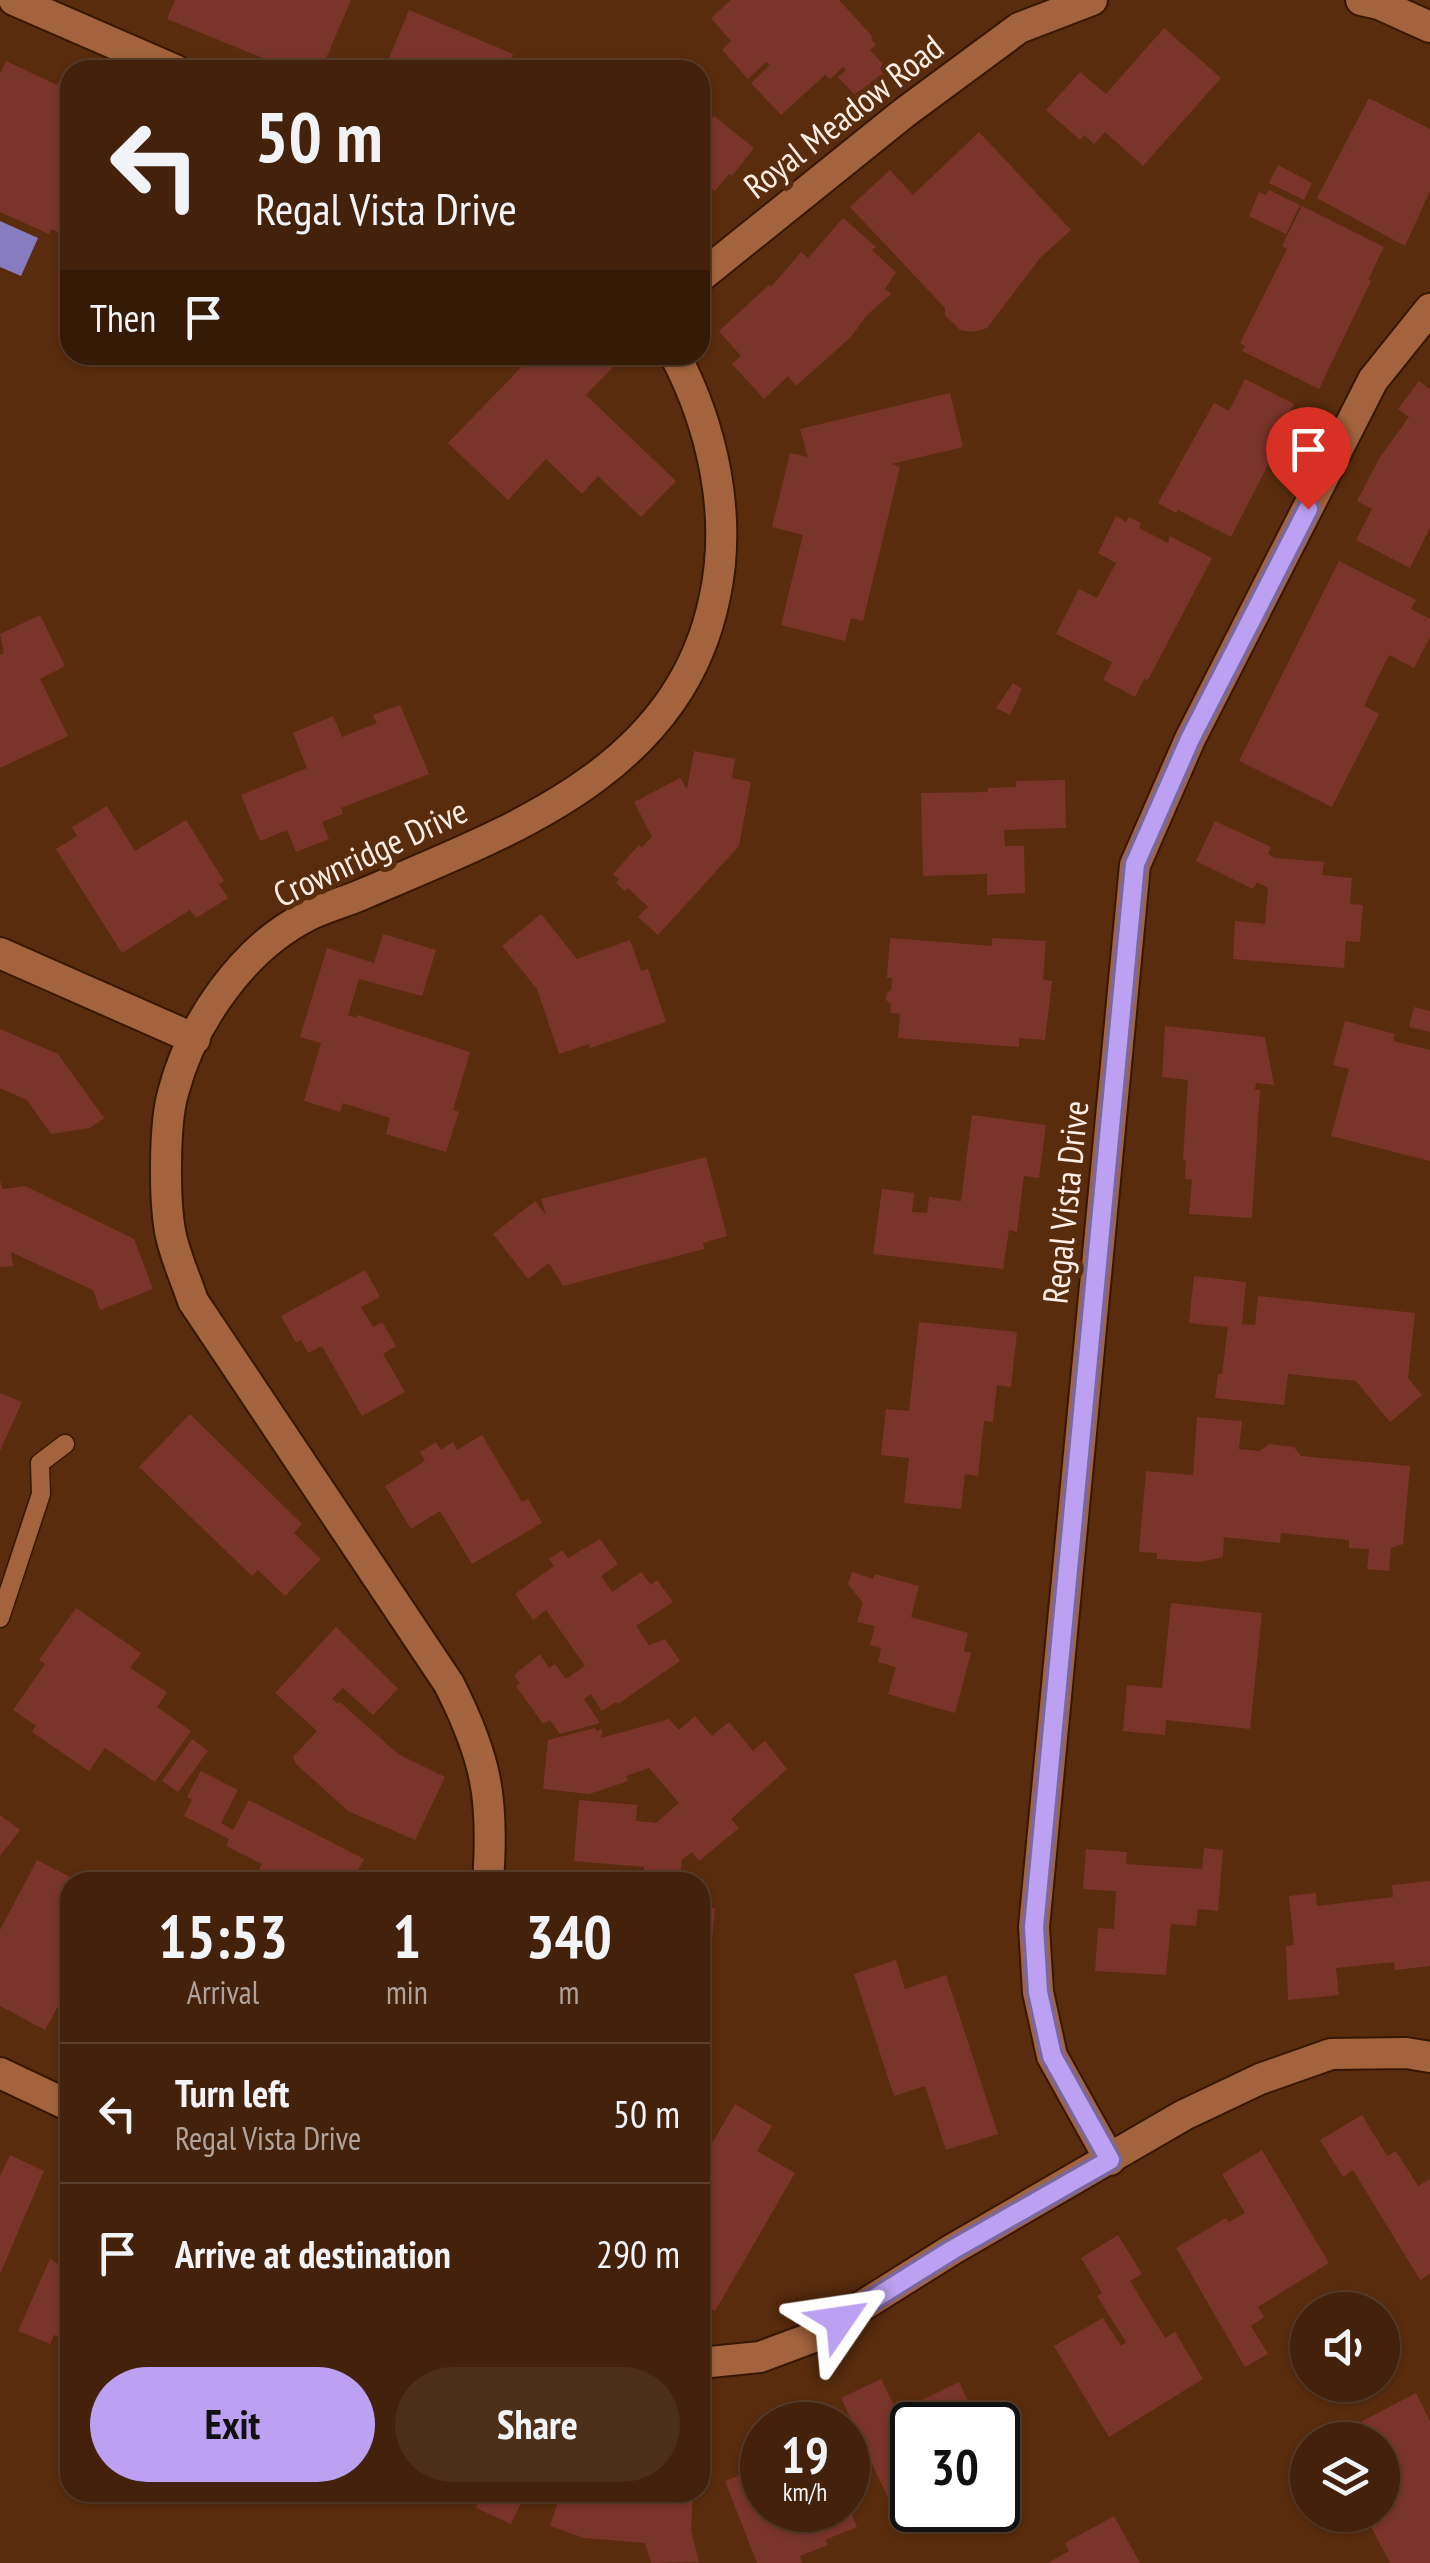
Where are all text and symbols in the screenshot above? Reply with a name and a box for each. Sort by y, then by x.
street label: Royal Meadow Road [734,24,952,208]
text: 50 m [255,91,383,181]
icon: left [90,100,220,230]
text: Regal Vista Drive [255,179,517,237]
icon: arrive [176,290,231,345]
text: Then [90,293,156,342]
pin [1266,407,1351,510]
icon: arrive [1281,422,1336,477]
street label: Crownridge Drive [266,787,474,917]
street label: Regal Vista Drive [1031,1098,1099,1306]
text: 15:53 [158,1897,288,1975]
text: 1 [393,1897,421,1975]
text: 340 [526,1897,612,1975]
text: Arrival [187,1971,259,2013]
text: min [386,1971,428,2013]
text: m [558,1971,579,2013]
text: Turn left [175,2068,289,2117]
icon: left [90,2086,145,2141]
text: 50 m [613,2089,680,2138]
text: Regal Vista Drive [175,2117,361,2159]
icon: arrive [90,2226,145,2281]
text: Arrive at destination [175,2229,451,2278]
text: 290 m [596,2229,680,2278]
position arrow [788,2268,892,2372]
map controls [1290,2292,1400,2532]
button: sound [1290,2292,1400,2402]
button: Exit [90,2367,375,2482]
button: Share [395,2367,680,2482]
speed limit sign: 30 [890,2402,1020,2532]
text: 19 [781,2422,829,2487]
button: layers [1290,2422,1400,2532]
text: km/h [783,2476,827,2508]

